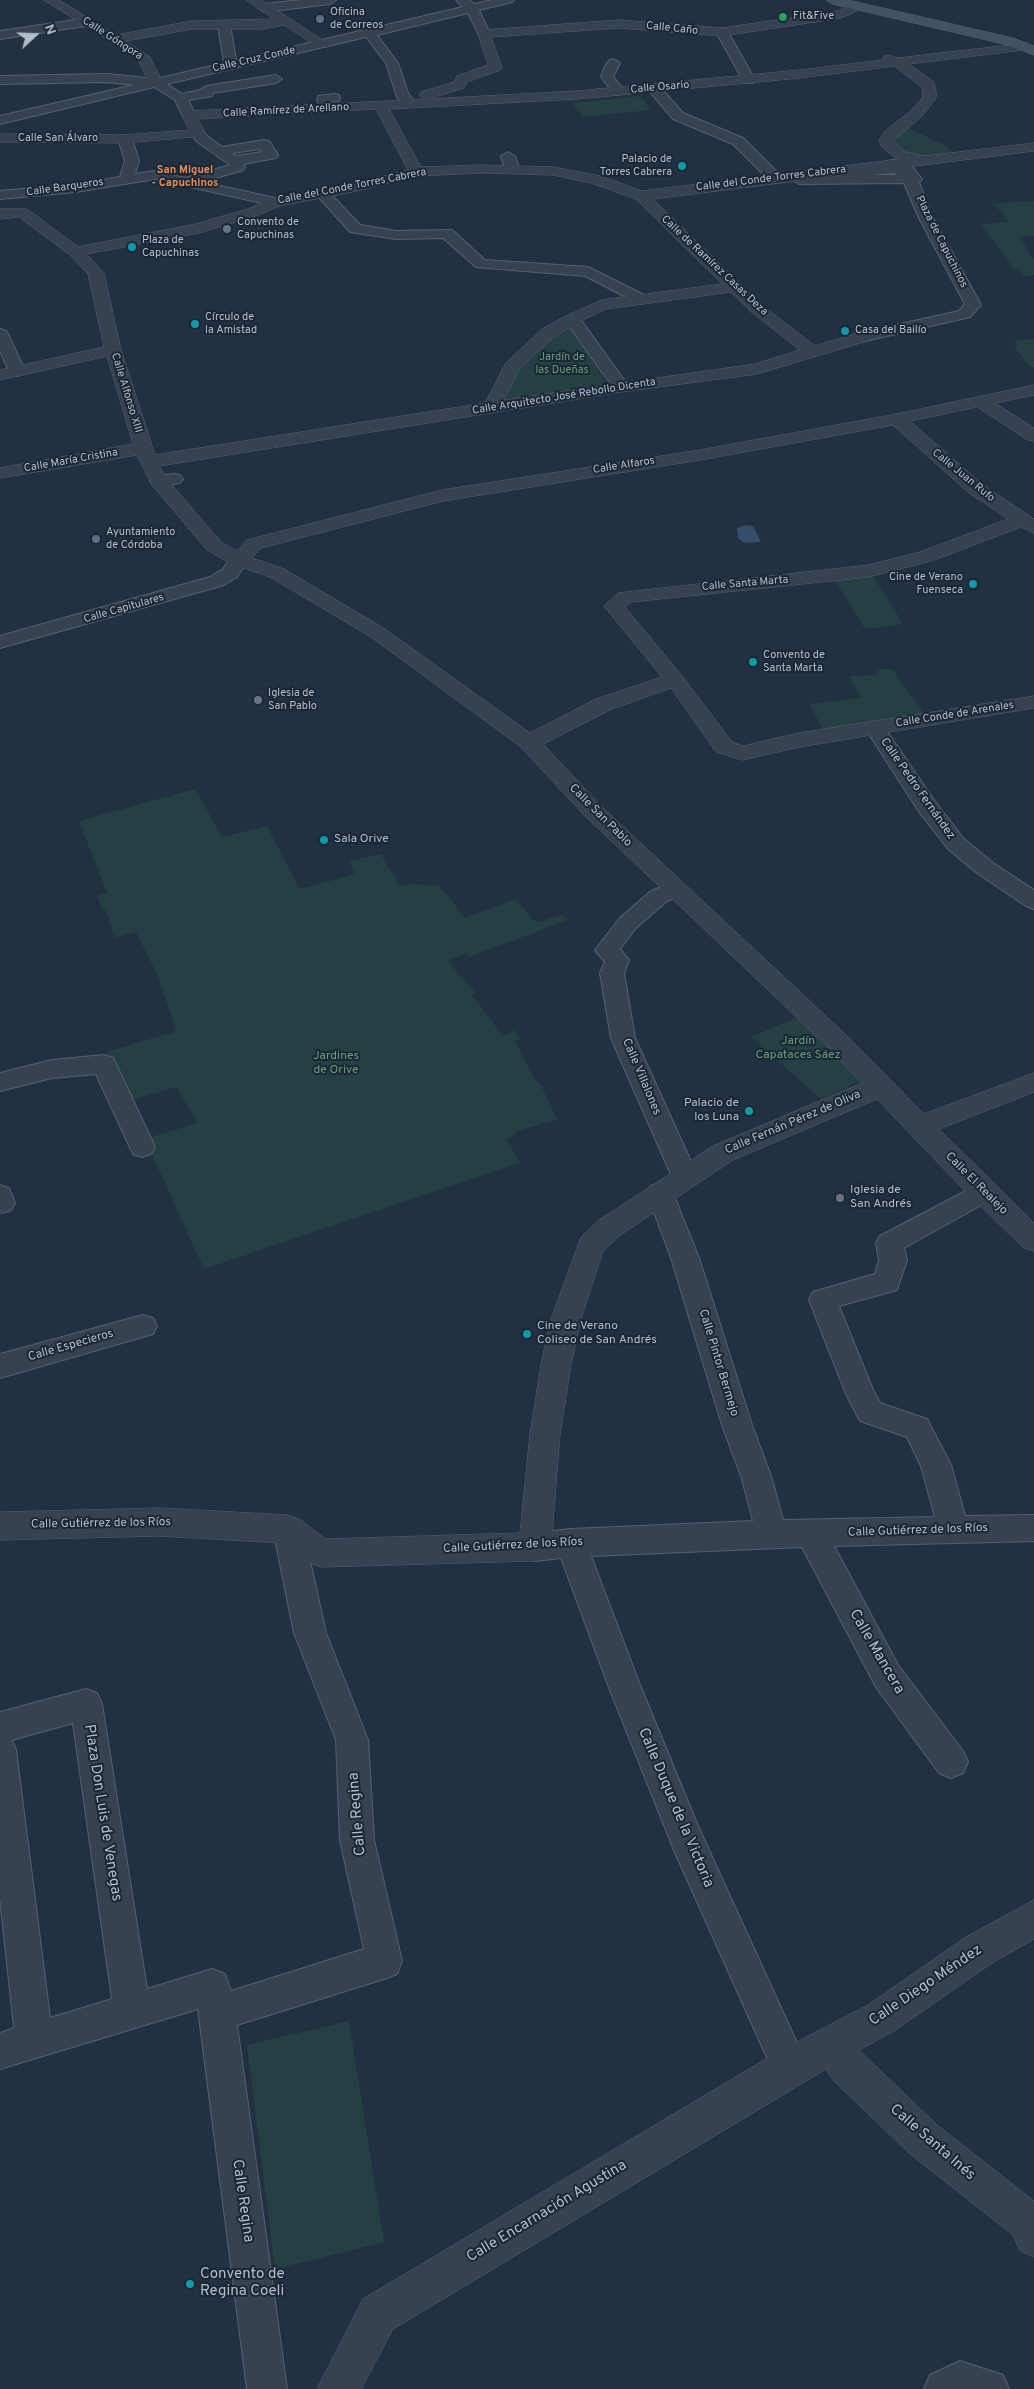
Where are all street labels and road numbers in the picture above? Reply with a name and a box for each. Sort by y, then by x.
street label: Calle Góngora [79,15,145,63]
street label: Calle Caño [645,20,699,38]
street label: Calle Cruz Conde [211,44,297,76]
street label: Calle Osario [630,79,690,97]
street label: Calle Ramírez de Arellano [222,101,350,121]
street label: Calle San Álvaro [18,132,98,146]
street label: Calle del Conde Torres Cabrera [695,163,847,195]
street label: Calle del Conde Torres Cabrera [277,166,427,208]
street label: Calle Barqueros [25,176,105,200]
street label: Plaza de Capuchinos [912,194,970,290]
street label: Calle de Ramírez Casas Deza [658,213,770,319]
street label: Calle Alfonso XIII [108,352,144,434]
street label: Calle Arquitecto José Rebollo Dicenta [471,376,657,418]
street label: Calle María Cristina [23,446,119,476]
street label: Calle Juan Rufo [929,447,997,505]
street label: Calle Alfaros [592,455,656,477]
street label: Calle Santa Marta [701,574,789,594]
street label: Calle Capitulares [82,591,166,627]
street label: Calle Conde de Arenales [895,699,1015,731]
street label: Calle Pedro Fernández [877,735,957,843]
street label: Calle San Pablo [566,782,634,850]
street label: Calle Villalones [618,1037,664,1117]
street label: Calle Fernán Pérez de Oliva [723,1088,863,1158]
street label: Calle El Realejo [942,1150,1010,1218]
street label: Calle Pintor Bermejo [695,1308,741,1418]
street label: Calle Especieros [27,1327,115,1365]
street label: Calle Gutiérrez de los Ríos [31,1516,171,1532]
street label: Calle Gutiérrez de los Ríos [848,1521,988,1541]
street label: Calle Gutiérrez de los Ríos [443,1535,583,1557]
street label: Calle Mancera [845,1607,907,1697]
street label: Plaza Don Luis de Venegas [79,1723,125,1903]
street label: Calle Duque de la Victoria [633,1725,717,1891]
street label: Calle Regina [345,1772,371,1856]
street label: Calle Diego Méndez [866,1942,986,2030]
street label: Calle Santa Inés [886,2101,978,2185]
street label: Calle Encarnación Agustina [464,2157,630,2267]
street label: Calle Regina [227,2158,257,2244]

